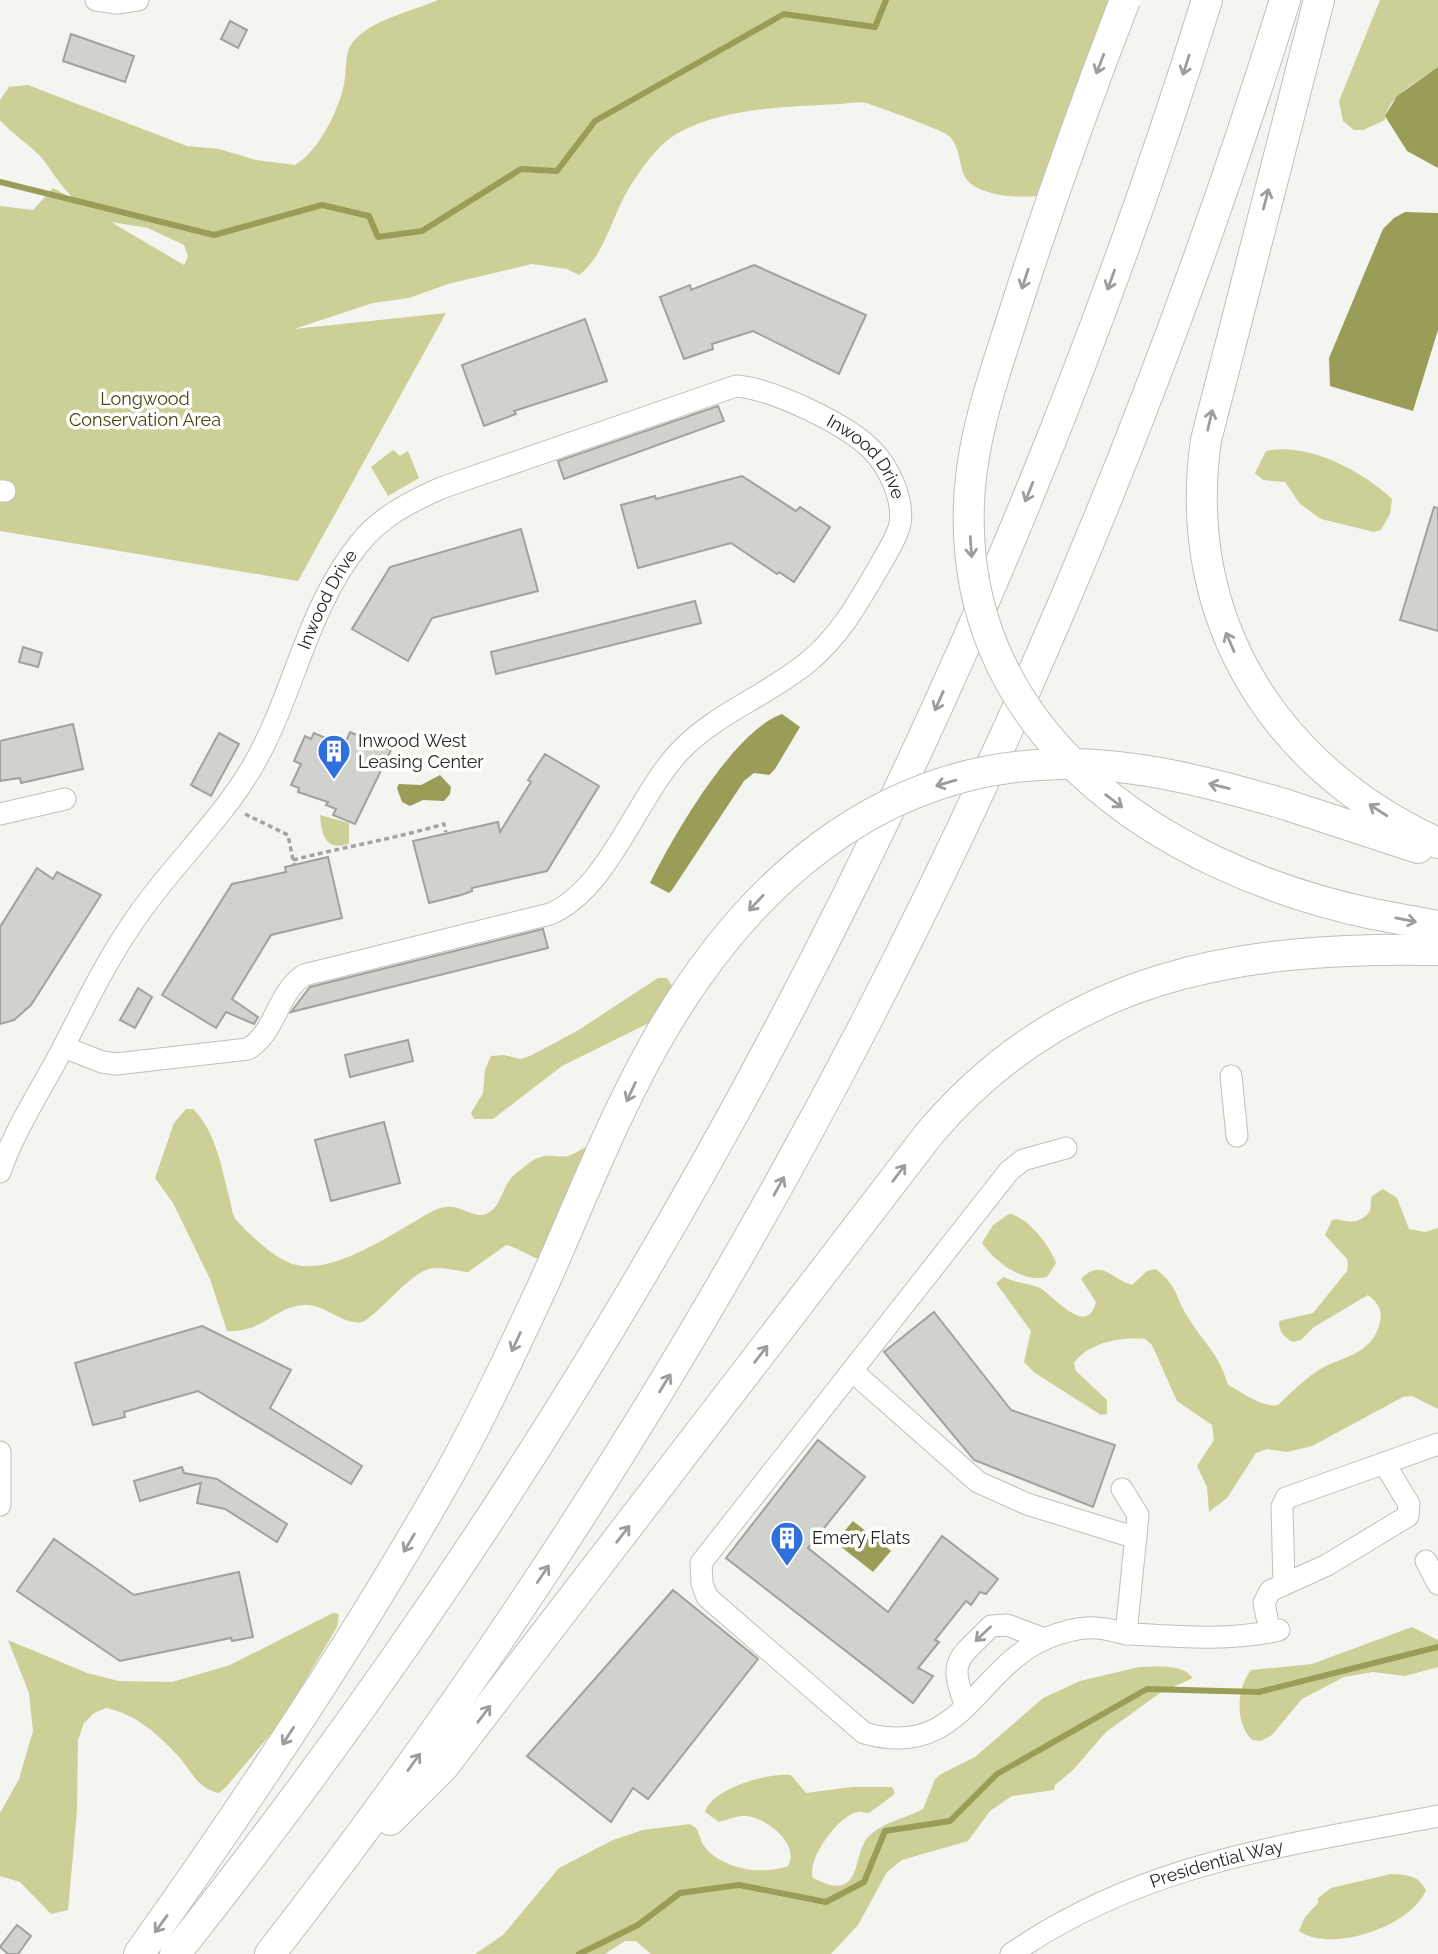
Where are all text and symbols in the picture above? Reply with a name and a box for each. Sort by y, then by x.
one-way arrow [1093,52,1106,74]
one-way arrow [1179,54,1192,76]
one-way arrow [1260,188,1273,211]
one-way arrow [1018,267,1031,289]
one-way arrow [1104,269,1117,290]
park label: Longwood Conservation Area [69,388,221,430]
one-way arrow [1204,409,1218,432]
street label: Inwood Drive [823,410,909,502]
one-way arrow [1022,481,1035,502]
one-way arrow [964,536,977,559]
street label: Inwood Drive [293,545,361,652]
one-way arrow [1223,632,1236,654]
one-way arrow [932,690,945,711]
place label: Inwood West Leasing Center [358,730,484,772]
building icon: Inwood West Leasing Center [315,732,353,781]
one-way arrow [935,777,957,790]
one-way arrow [1208,779,1230,792]
one-way arrow [1104,794,1123,809]
one-way arrow [1369,803,1389,817]
one-way arrow [748,894,764,912]
one-way arrow [1394,914,1417,927]
one-way arrow [624,1081,637,1102]
one-way arrow [892,1164,907,1183]
one-way arrow [773,1176,786,1197]
one-way arrow [509,1331,522,1352]
one-way arrow [754,1345,769,1364]
one-way arrow [658,1373,672,1393]
building icon: Emery Flats [768,1519,806,1568]
one-way arrow [615,1526,630,1544]
place label: Emery Flats [812,1527,910,1548]
one-way arrow [401,1532,415,1552]
one-way arrow [536,1565,550,1585]
one-way arrow [975,1626,992,1643]
one-way arrow [476,1706,491,1724]
one-way arrow [280,1725,294,1745]
one-way arrow [407,1753,421,1772]
street label: Presidential Way [1147,1835,1286,1892]
one-way arrow [154,1914,168,1933]

